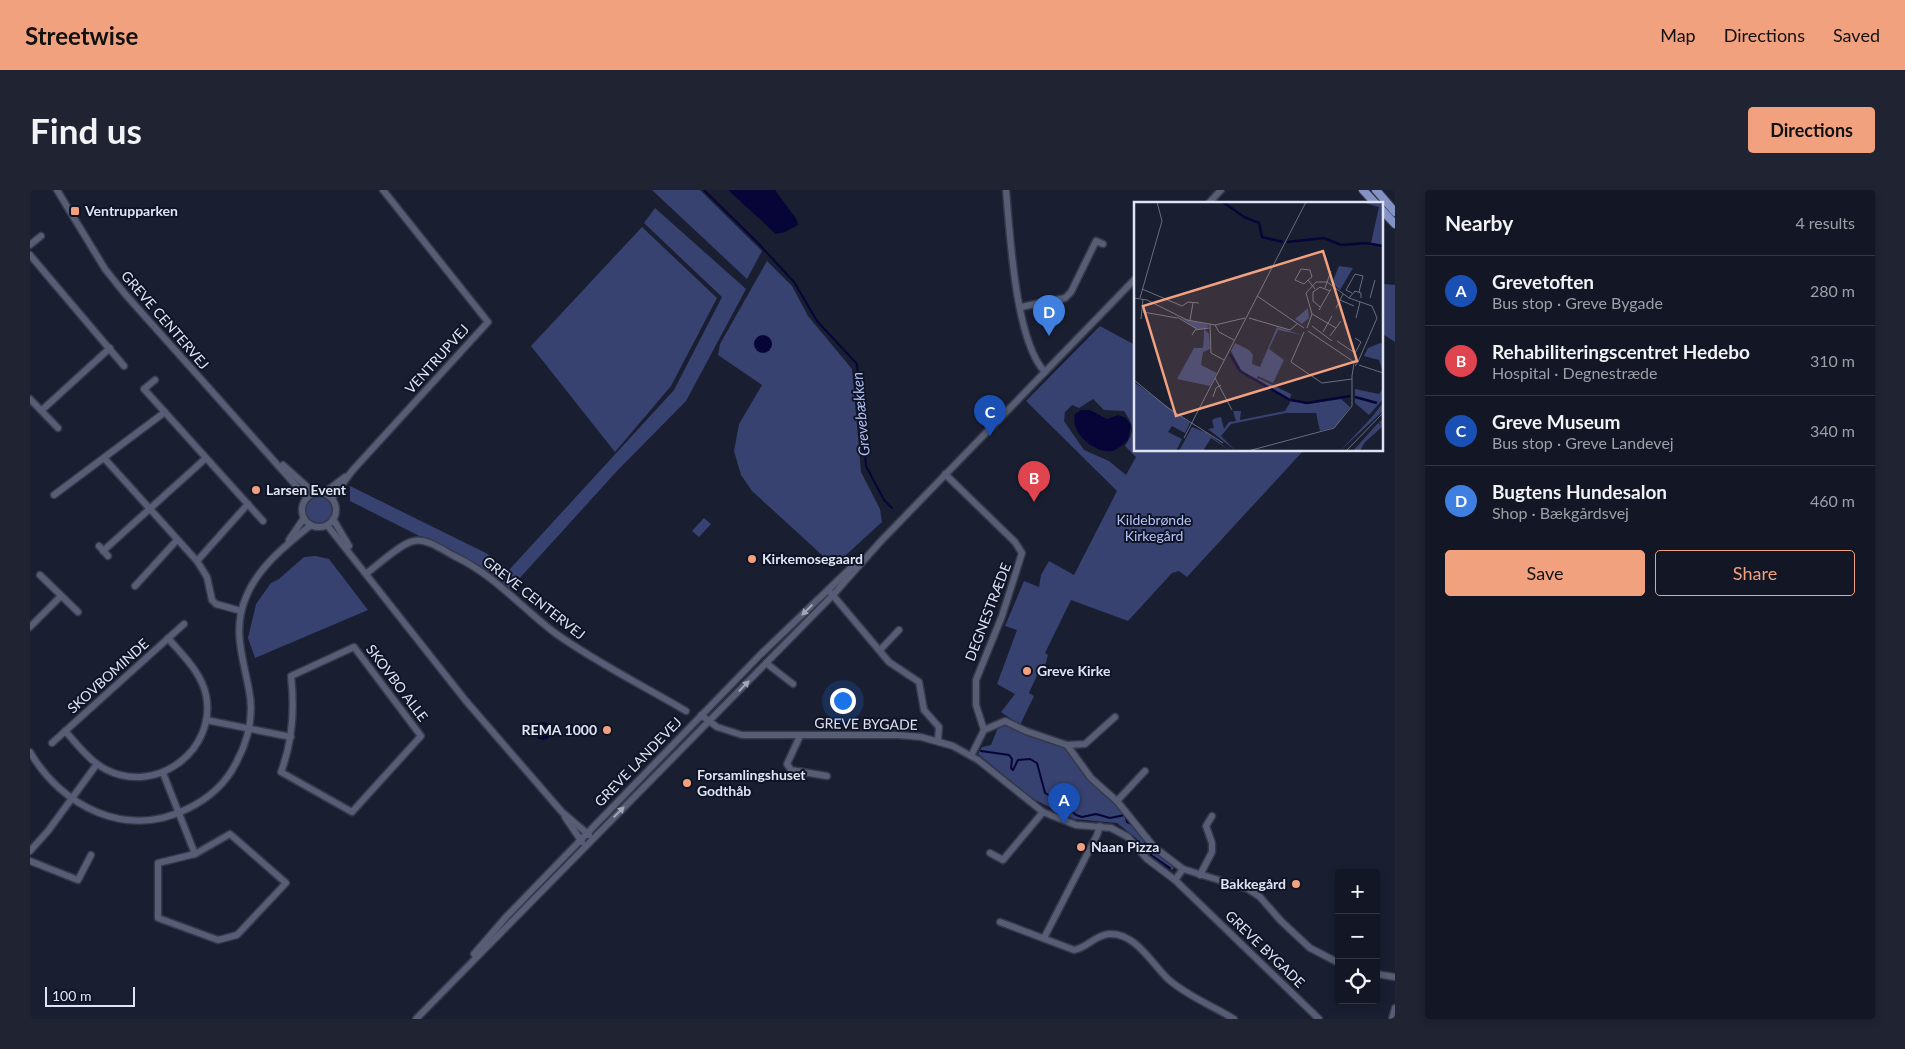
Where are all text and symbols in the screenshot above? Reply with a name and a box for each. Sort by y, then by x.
text: Streetwise [25,21,138,50]
text: Map [1660,24,1696,46]
text: Directions [1724,24,1805,46]
text: Saved [1833,24,1880,46]
button: Directions [1748,107,1875,153]
text: Find us [30,109,142,151]
place label: Ventrupparken [84,202,178,219]
inset map [1134,202,1382,451]
marker: Ventrupparken [69,205,81,217]
text: Nearby [1445,210,1513,235]
text: 4 results [1795,213,1855,232]
street label: GREVE CENTERVEJ [118,267,213,372]
text: Grevetoften [1492,270,1594,293]
text: A [1455,281,1467,300]
text: 280 m [1810,281,1855,300]
text: Bus stop · Greve Bygade [1492,293,1663,312]
pin: D [1033,295,1065,336]
street label: VENTRUPVEJ [401,321,472,397]
text: Rehabiliteringscentret Hedebo [1492,340,1750,363]
text: B [1456,351,1466,370]
text: 310 m [1810,351,1855,370]
text: Hospital · Degnestræde [1492,363,1657,382]
water label: Grevebækken [847,371,873,457]
pin: C [974,395,1006,436]
text: Greve Museum [1492,410,1620,433]
text: C [1456,421,1466,440]
text: 340 m [1810,421,1855,440]
text: Bus stop · Greve Landevej [1492,433,1674,452]
pin: B [1018,461,1050,502]
text: Bugtens Hundesalon [1492,480,1667,503]
place label: Larsen Event [266,481,347,498]
marker: Larsen Event [250,484,262,496]
text: D [1455,491,1467,510]
text: 460 m [1810,491,1855,510]
text: Shop · Bækgårdsvej [1492,503,1629,522]
park label: Kildebrønde Kirkegård [1117,511,1191,544]
place label: Kirkemosegaard [762,550,863,567]
button: Save [1445,550,1645,596]
button: Share [1655,550,1855,596]
street label: GREVE CENTERVEJ [480,553,589,643]
marker: Kirkemosegaard [746,553,758,565]
street label: DEGNESTRÆDE [961,560,1014,663]
one-way arrow [801,604,813,616]
street label: SKOVBOMINDE [64,635,152,716]
street label: SKOVBO ALLE [363,641,432,725]
place label: Greve Kirke [1037,662,1111,679]
marker: Greve Kirke [1021,665,1033,677]
one-way arrow [738,680,750,692]
your location [830,688,856,714]
street label: GREVE LANDEVEJ [591,713,685,810]
street label: GREVE BYGADE [814,714,918,733]
place label: REMA 1000 [522,721,597,738]
marker: REMA 1000 [601,724,613,736]
place label: Forsamlingshuset Godthåb [697,766,806,799]
marker: Forsamlingshuset Godthåb [681,777,693,789]
pin: A [1048,783,1080,824]
one-way arrow [613,806,625,818]
place label: Naan Pizza [1091,838,1159,855]
marker: Naan Pizza [1075,841,1087,853]
map controls [1335,869,1380,1004]
button: + [1335,869,1380,914]
place label: Bakkegård [1220,875,1286,892]
marker: Bakkegård [1290,878,1302,890]
street label: GREVE BYGADE [1222,907,1308,991]
button: − [1335,914,1380,959]
button: locate [1335,959,1380,1004]
scale bar [45,984,135,1007]
text: 100 m [52,987,91,1004]

